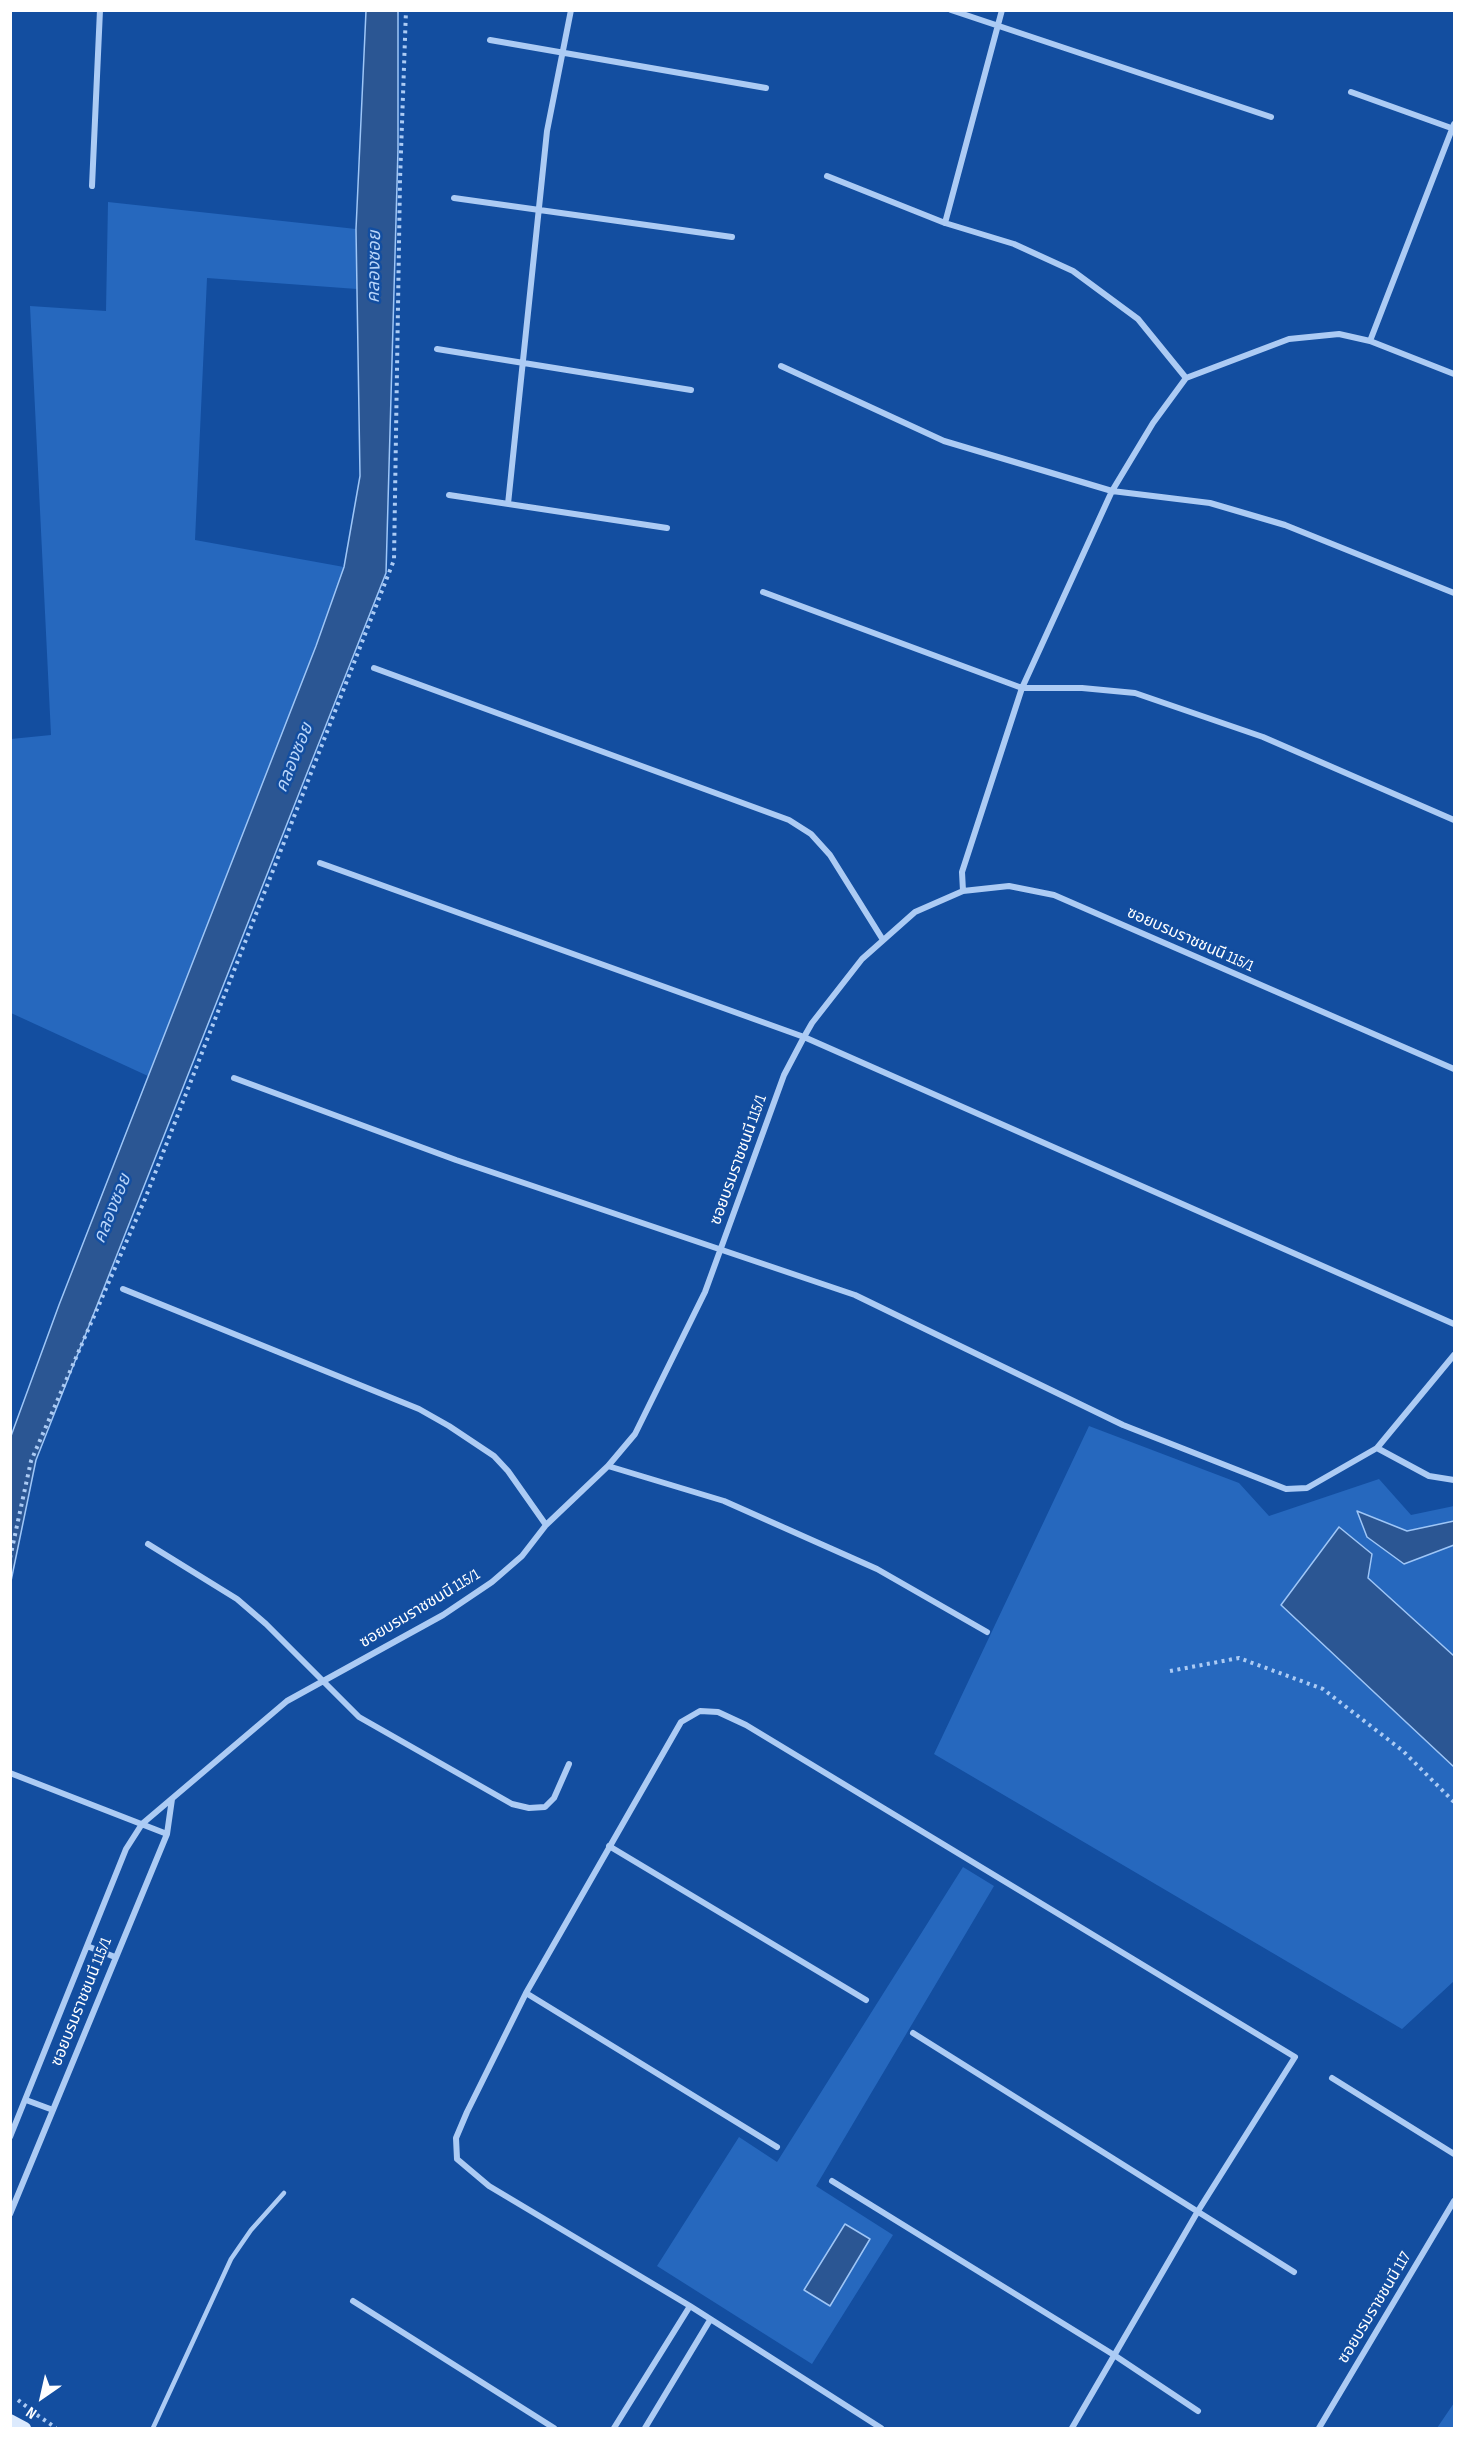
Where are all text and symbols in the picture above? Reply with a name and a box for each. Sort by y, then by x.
water label: คลองซอย [364,231,386,303]
water label: คลองซอย [271,720,319,796]
street label: ซอยบรมราชชนนี 115/1 [1124,903,1256,977]
street label: ซอยบรมราชชนนี 115/1 [707,1092,771,1228]
water label: คลองซอย [89,1171,137,1247]
street label: ซอยบรมราชชนนี 115/1 [356,1566,484,1652]
street label: ซอยบรมราชชนนี 115/1 [47,1935,117,2069]
street label: ซอยบรมราชชนนี 117 [1334,2249,1416,2367]
north arrow [12,2367,72,2427]
text: N [23,2402,41,2423]

